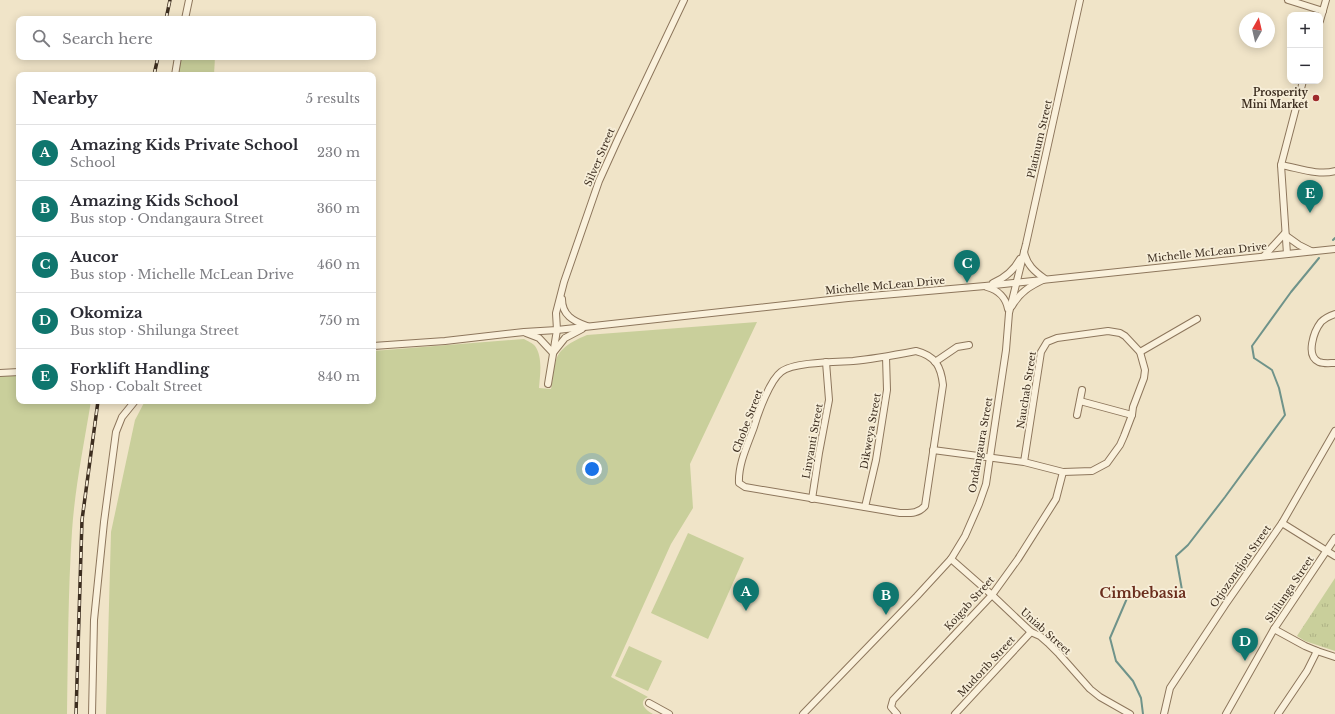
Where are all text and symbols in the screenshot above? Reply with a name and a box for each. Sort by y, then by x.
north arrow [1239,12,1275,48]
map controls [1287,12,1323,84]
button: + [1287,12,1323,48]
search box [16,16,376,60]
icon: search [30,27,52,49]
text: Search here [62,29,153,48]
button: − [1287,48,1323,84]
place label: Prosperity Mini Market [1241,86,1309,111]
text: Nearby [32,88,98,109]
text: 5 results [306,90,360,107]
marker: Prosperity Mini Market [1311,93,1321,103]
street label: Platinum Street [1024,98,1055,180]
street label: Silver Street [581,126,618,188]
text: Amazing Kids Private School [70,135,298,154]
text: A [40,144,50,161]
text: 230 m [317,144,360,161]
text: School [70,154,116,171]
pin: E [1297,180,1323,213]
text: Amazing Kids School [70,191,239,210]
text: B [40,200,50,217]
text: 360 m [317,200,360,217]
text: Bus stop · Ondangaura Street [70,210,264,227]
street label: Michelle McLean Drive [1147,240,1268,265]
text: Aucor [70,247,118,266]
pin: C [954,250,980,283]
text: C [40,256,50,273]
text: 460 m [317,256,360,273]
text: Bus stop · Michelle McLean Drive [70,266,294,283]
street label: Michelle McLean Drive [825,274,946,297]
text: Okomiza [70,303,143,322]
text: D [39,312,51,329]
text: 750 m [319,312,360,329]
text: Bus stop · Shilunga Street [70,322,239,339]
street label: Nauchab Street [1014,350,1039,430]
text: Forklift Handling [70,359,209,378]
text: E [40,368,50,385]
text: 840 m [318,368,360,385]
text: Shop · Cobalt Street [70,378,202,395]
street label: Chobe Street [729,388,766,455]
street label: Dikweya Street [857,392,884,470]
street label: Ondangaura Street [966,396,995,494]
street label: Linyanti Street [799,402,826,480]
your location [582,459,602,479]
street label: Otjozondjou Street [1207,522,1274,610]
street label: Shilunga Street [1262,553,1317,625]
street label: Koigab Street [942,573,997,633]
pin: A [733,578,759,611]
pin: B [873,582,899,615]
district label: Cimbebasia [1100,584,1186,602]
street label: Uniab Street [1018,605,1074,658]
pin: D [1232,628,1258,661]
street label: Mudorib Street [955,633,1018,699]

